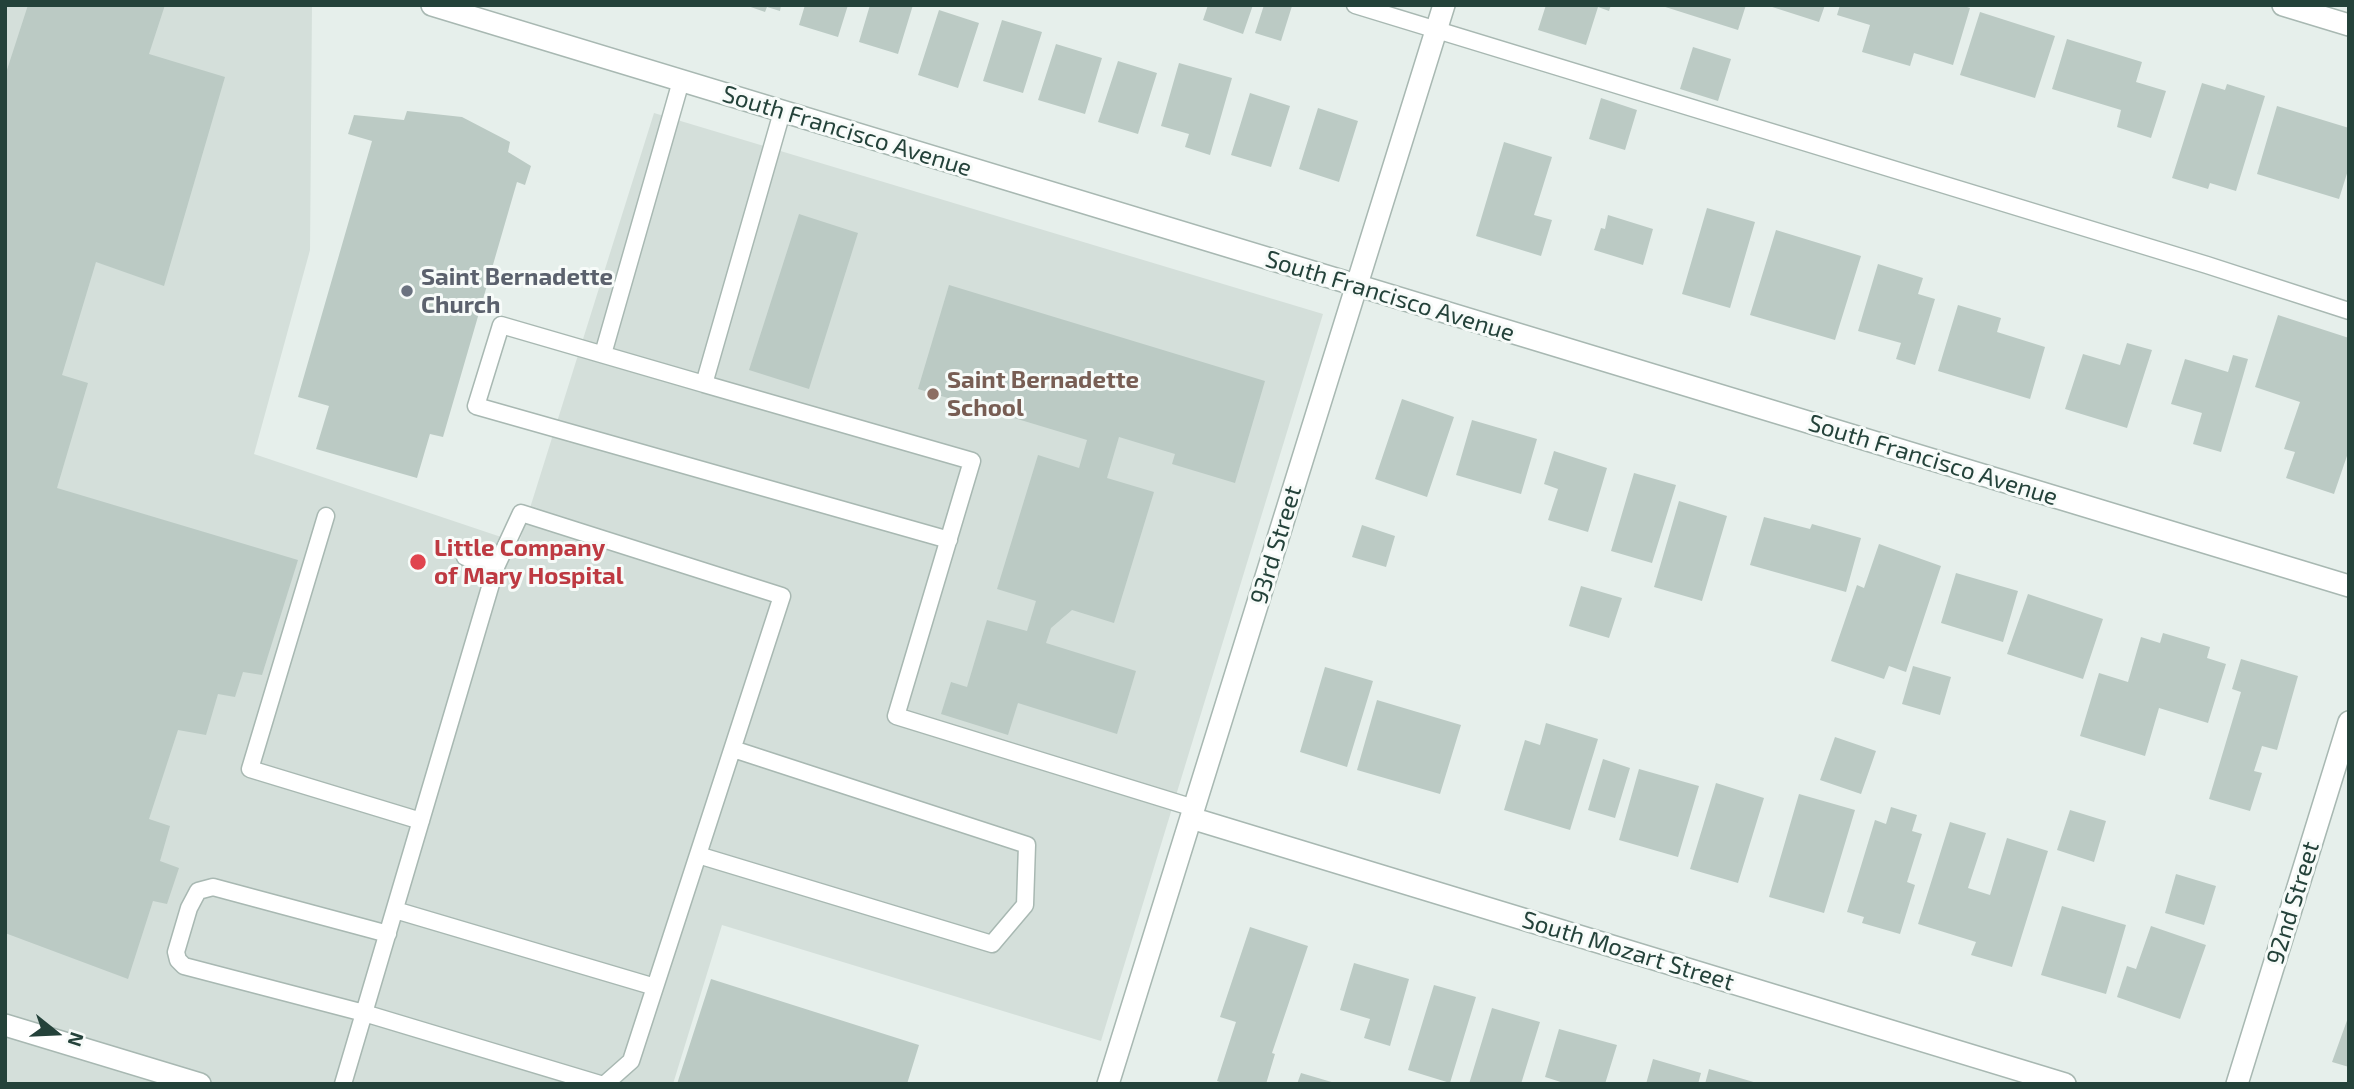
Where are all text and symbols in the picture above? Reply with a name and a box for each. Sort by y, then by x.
street label: South Francisco Avenue [719,79,975,183]
street label: South Francisco Avenue [1262,244,1518,348]
place label: Saint Bernadette Church [421,263,613,319]
marker: Saint Bernadette Church [399,283,415,299]
place label: Saint Bernadette School [947,366,1139,422]
marker: Saint Bernadette School [925,386,941,402]
street label: South Francisco Avenue [1805,408,2061,512]
street label: 93rd Street [1244,482,1308,608]
place label: Little Company of Mary Hospital [434,534,624,590]
marker: Little Company of Mary Hospital [408,552,428,572]
street label: 92nd Street [2261,838,2325,968]
street label: South Mozart Street [1519,905,1737,997]
north arrow [21,998,91,1068]
text: N [63,1030,90,1050]

